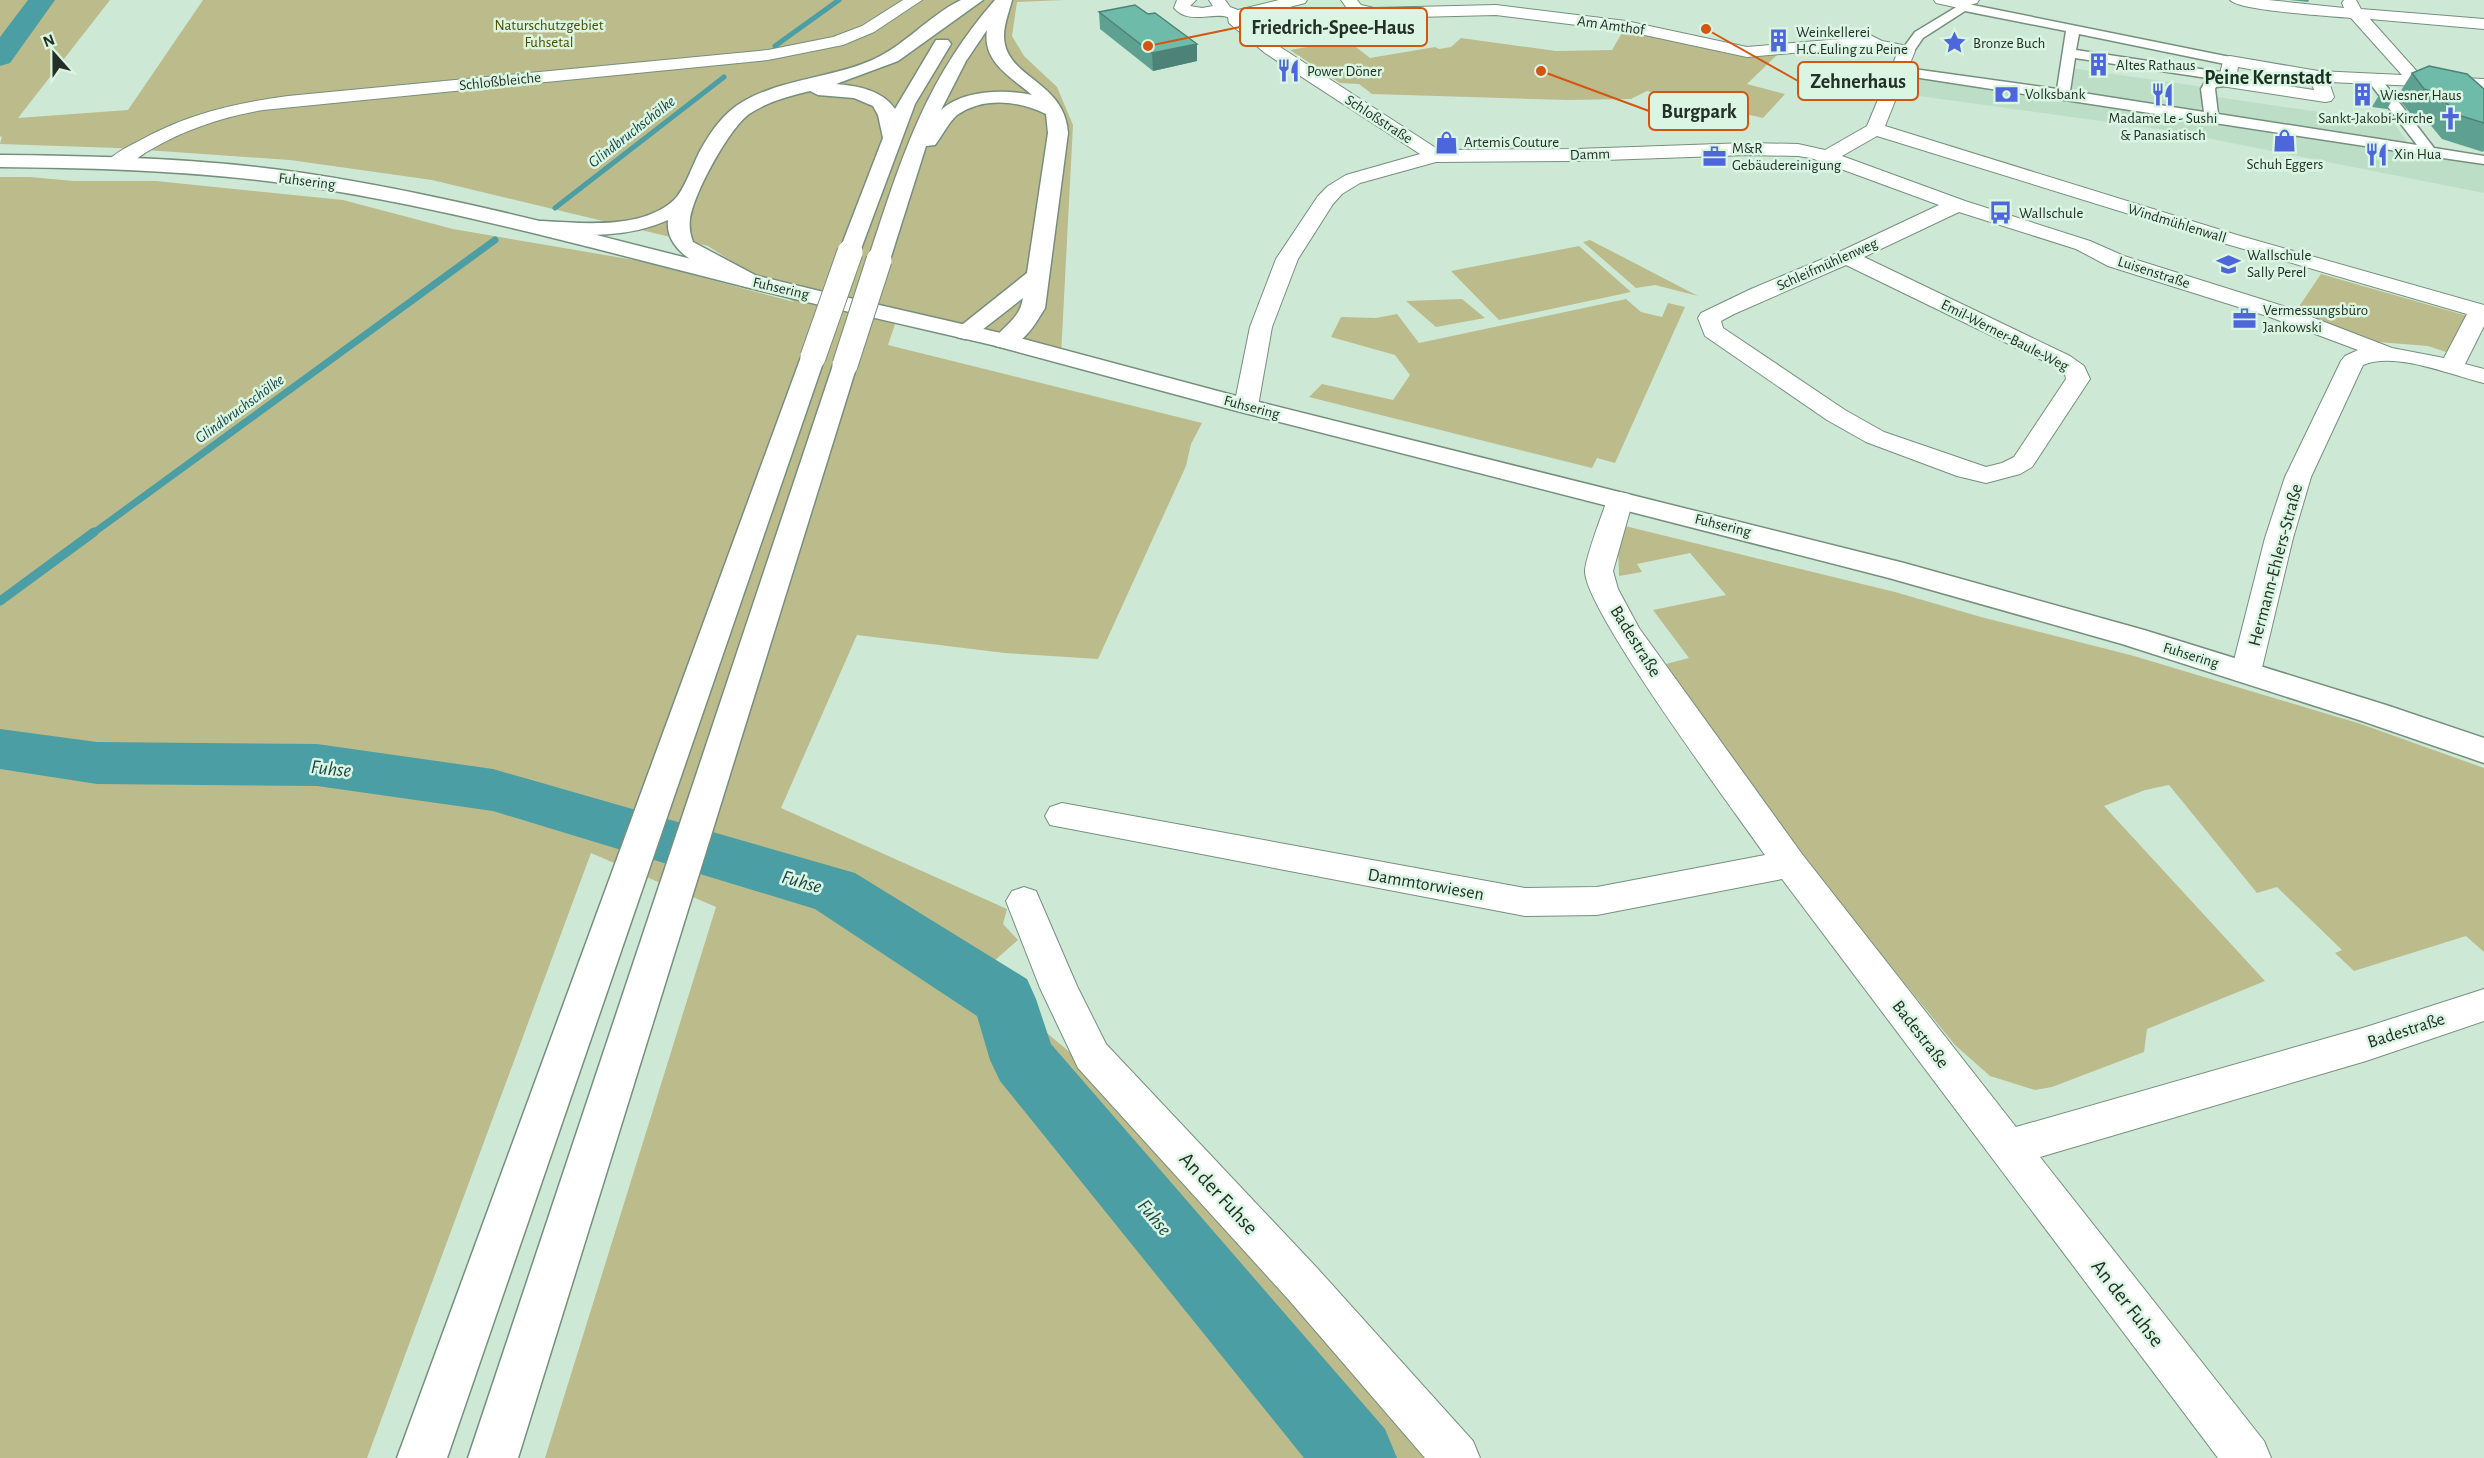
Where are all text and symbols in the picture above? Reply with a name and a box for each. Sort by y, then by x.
callout: Friedrich-Spee-Haus [1240,8,1427,46]
street label: Am Amthof [1576,13,1647,38]
park label: Naturschutzgebiet Fuhsetal [494,18,604,50]
text: Friedrich-Spee-Haus [1251,18,1415,38]
north arrow [24,24,84,84]
place label: Weinkellerei H.C.Euling zu Peine [1796,25,1908,57]
building icon: Weinkellerei H.C.Euling zu Peine [1765,28,1791,54]
place icon: Bronze Buch [1942,30,1968,56]
text: N [41,31,57,50]
place label: Bronze Buch [1973,36,2045,51]
building icon: Altes Rathaus [2085,52,2111,78]
restaurant icon: Power Döner [1276,58,1302,84]
place label: Altes Rathaus [2116,58,2196,73]
callout: Zehnerhaus [1798,62,1918,100]
place label: Power Döner [1307,64,1382,79]
district label: Peine Kernstadt [2204,68,2332,88]
street label: Schloßbleiche [458,70,542,93]
text: Zehnerhaus [1810,72,1906,92]
bank icon: Volksbank [1994,81,2020,107]
restaurant icon: Madame Le - Sushi & Panasiatisch [2150,81,2176,107]
building icon: Wiesner Haus [2349,82,2375,108]
place label: Volksbank [2025,87,2085,102]
place label: Wiesner Haus [2380,88,2462,103]
street label: Schloßstraße [1342,92,1415,147]
callout: Burgpark [1649,92,1748,130]
water label: Glindbruchschölke [585,93,678,171]
text: Burgpark [1661,102,1737,122]
church icon: Sankt-Jakobi-Kirche [2438,105,2464,131]
place label: Madame Le - Sushi & Panasiatisch [2109,111,2217,143]
place label: Sankt-Jakobi-Kirche [2318,111,2433,126]
shop icon: Schuh Eggers [2272,127,2298,153]
shop icon: Artemis Couture [1433,129,1459,155]
place label: Artemis Couture [1464,135,1559,150]
place label: M&R Gebäudereinigung [1732,141,1842,173]
restaurant icon: Xin Hua [2363,141,2389,167]
office icon: M&R Gebäudereinigung [1701,144,1727,170]
street label: Damm [1570,146,1610,163]
place label: Xin Hua [2394,147,2442,162]
place label: Schuh Eggers [2247,157,2323,172]
street label: Fuhsering [278,171,337,193]
bus stop icon: Wallschule [1988,200,2014,226]
street label: Windmühlenwall [2126,201,2228,246]
place label: Wallschule [2019,206,2083,221]
street label: Schleifmühlenweg [1775,235,1881,293]
place label: Wallschule Sally Perel [2247,248,2311,280]
school or university icon: Wallschule Sally Perel [2216,251,2242,277]
street label: Luisenstraße [2116,254,2192,291]
street label: Fuhsering [751,275,811,302]
street label: Emil-Werner-Baule-Weg [1939,297,2072,374]
place label: Vermessungsbüro Jankowski [2263,303,2368,335]
office icon: Vermessungsbüro Jankowski [2232,306,2258,332]
water label: Glindbruchschölke [192,371,287,446]
street label: Fuhsering [1222,393,1282,422]
street label: Hermann-Ehlers-Straße [2246,482,2306,648]
street label: Fuhsering [1693,511,1753,540]
street label: Badestraße [1606,603,1664,680]
street label: Fuhsering [2161,640,2221,671]
water label: Fuhse [310,757,353,781]
street label: Dammtorwiesen [1366,866,1485,904]
water label: Fuhse [780,867,824,897]
street label: Badestraße [1888,997,1952,1072]
street label: Badestraße [2365,1010,2447,1052]
street label: An der Fuhse [1175,1148,1262,1239]
water label: Fuhse [1134,1196,1175,1240]
street label: An der Fuhse [2087,1256,2168,1351]

